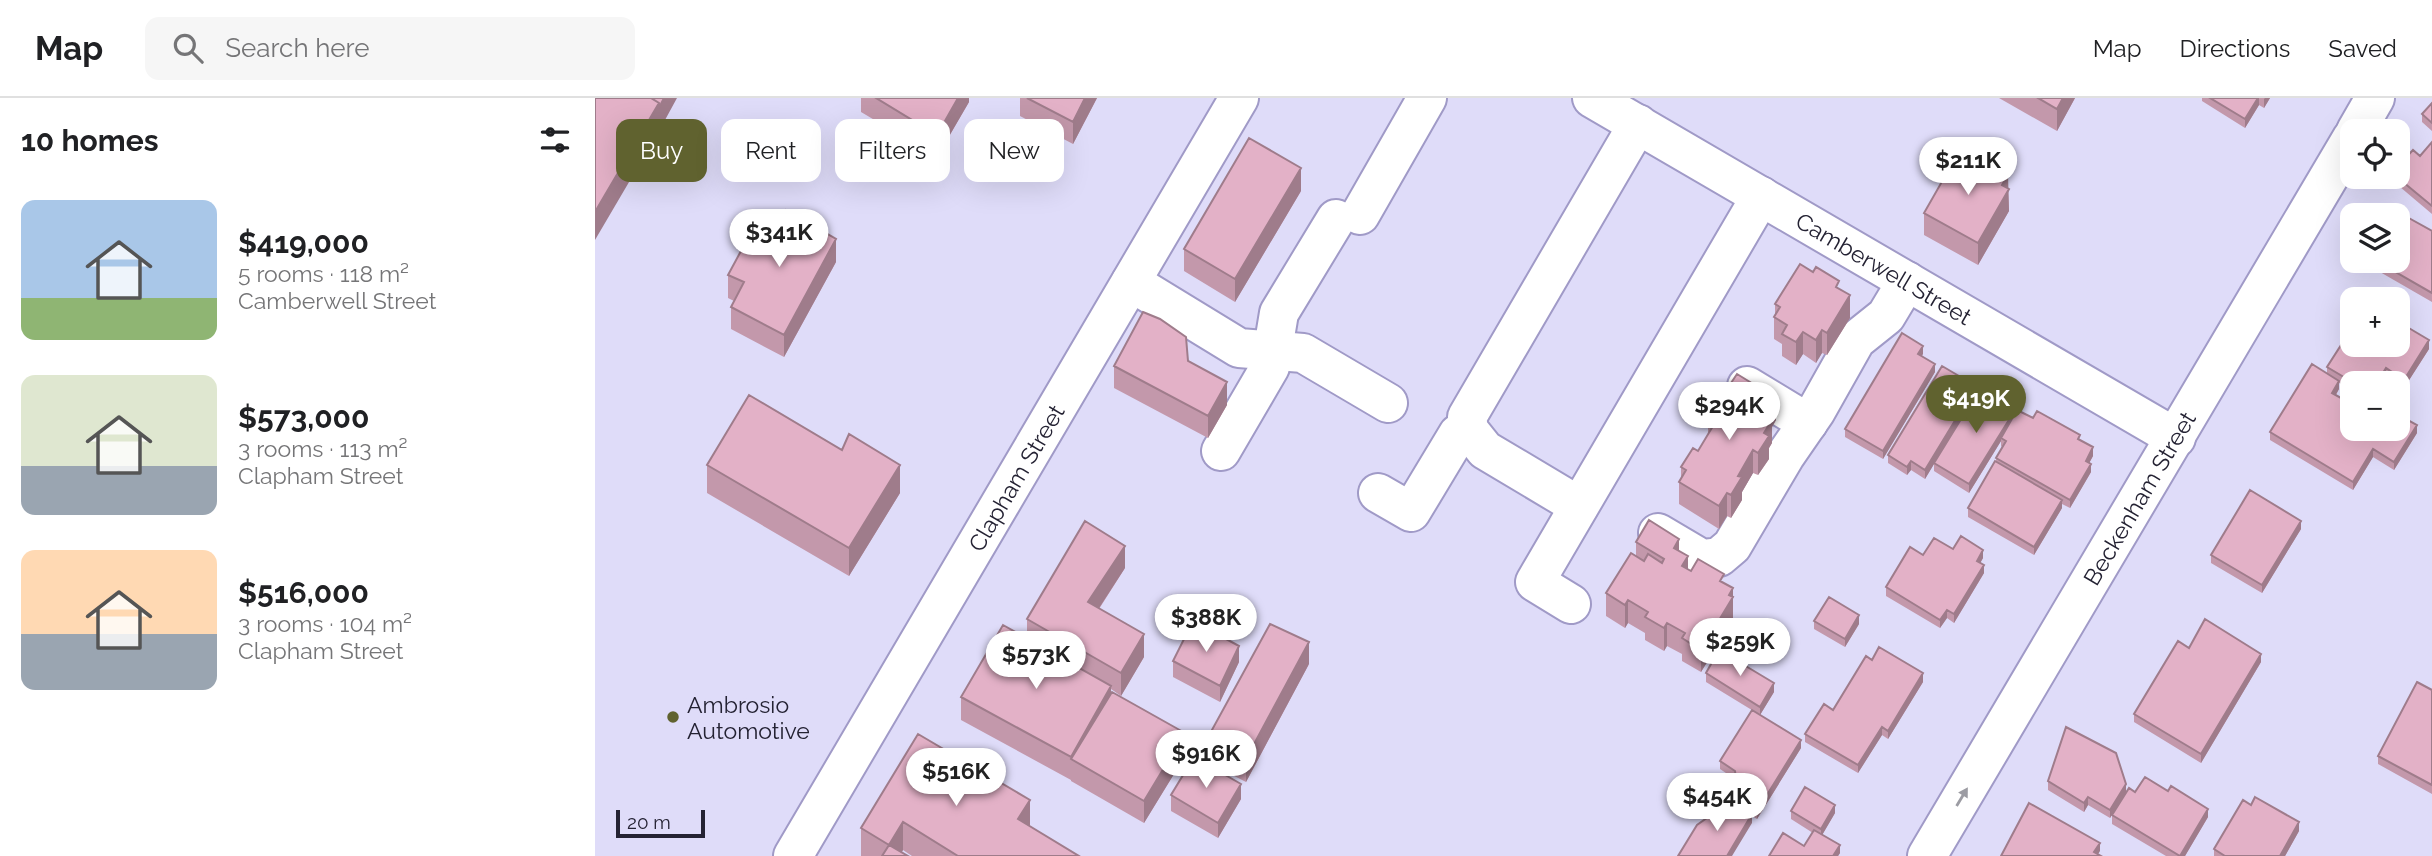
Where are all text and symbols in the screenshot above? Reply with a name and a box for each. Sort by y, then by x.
search box [145,17,635,80]
text: Map [35,29,103,68]
icon: search [169,29,207,67]
text: Search here [225,33,370,63]
text: Map [2093,34,2142,63]
text: Directions [2180,34,2290,63]
text: Saved [2328,34,2397,63]
chip: Buy [616,119,707,182]
chip: Rent [721,119,821,182]
chip: Filters [835,119,950,182]
chip: New [964,119,1064,182]
map controls [2340,119,2410,441]
button: locate [2340,119,2410,189]
icon: filters [536,121,574,159]
text: 10 homes [21,123,158,158]
pin: $211K [1919,138,2017,197]
text: $211K [1935,146,2001,173]
button: layers [2340,203,2410,273]
street label: Camberwell Street [1791,206,1977,330]
pin: $341K [730,209,828,269]
text: $341K [745,218,813,245]
text: $419,000 [238,225,369,260]
icon: home [77,228,161,312]
text: 5 rooms · 118 m² [238,260,409,287]
text: Camberwell Street [238,287,436,314]
button: + [2340,287,2410,357]
button: − [2340,371,2410,441]
pin: $419K [1927,376,2025,435]
pin: $294K [1680,382,1778,442]
text: $419K [1942,384,2010,411]
text: $294K [1694,391,1764,418]
street label: Clapham Street [962,399,1069,556]
text: $573,000 [238,400,369,435]
icon: home [77,403,161,487]
street label: Beckenham Street [2077,406,2201,590]
text: 3 rooms · 113 m² [238,435,407,462]
text: Clapham Street [238,462,403,489]
text: $516,000 [238,575,369,610]
icon: home [77,578,161,662]
pin: $388K [1157,594,1255,654]
text: $388K [1171,603,1241,630]
text: 3 rooms · 104 m² [238,610,412,637]
pin: $259K [1691,618,1789,678]
text: $259K [1705,627,1775,654]
pin: $573K [987,632,1085,691]
text: Clapham Street [238,637,403,664]
text: $573K [1002,640,1070,667]
place label: Ambrosio Automotive [687,691,810,744]
marker: Ambrosio Automotive [665,709,681,725]
pin: $916K [1157,730,1255,790]
text: $916K [1172,739,1240,766]
pin: $516K [907,748,1005,808]
text: $516K [922,757,990,784]
pin: $454K [1668,774,1766,833]
text: $454K [1683,782,1751,809]
one-way arrow [1956,788,1968,807]
scale bar [616,807,705,839]
text: 20 m [627,811,671,833]

